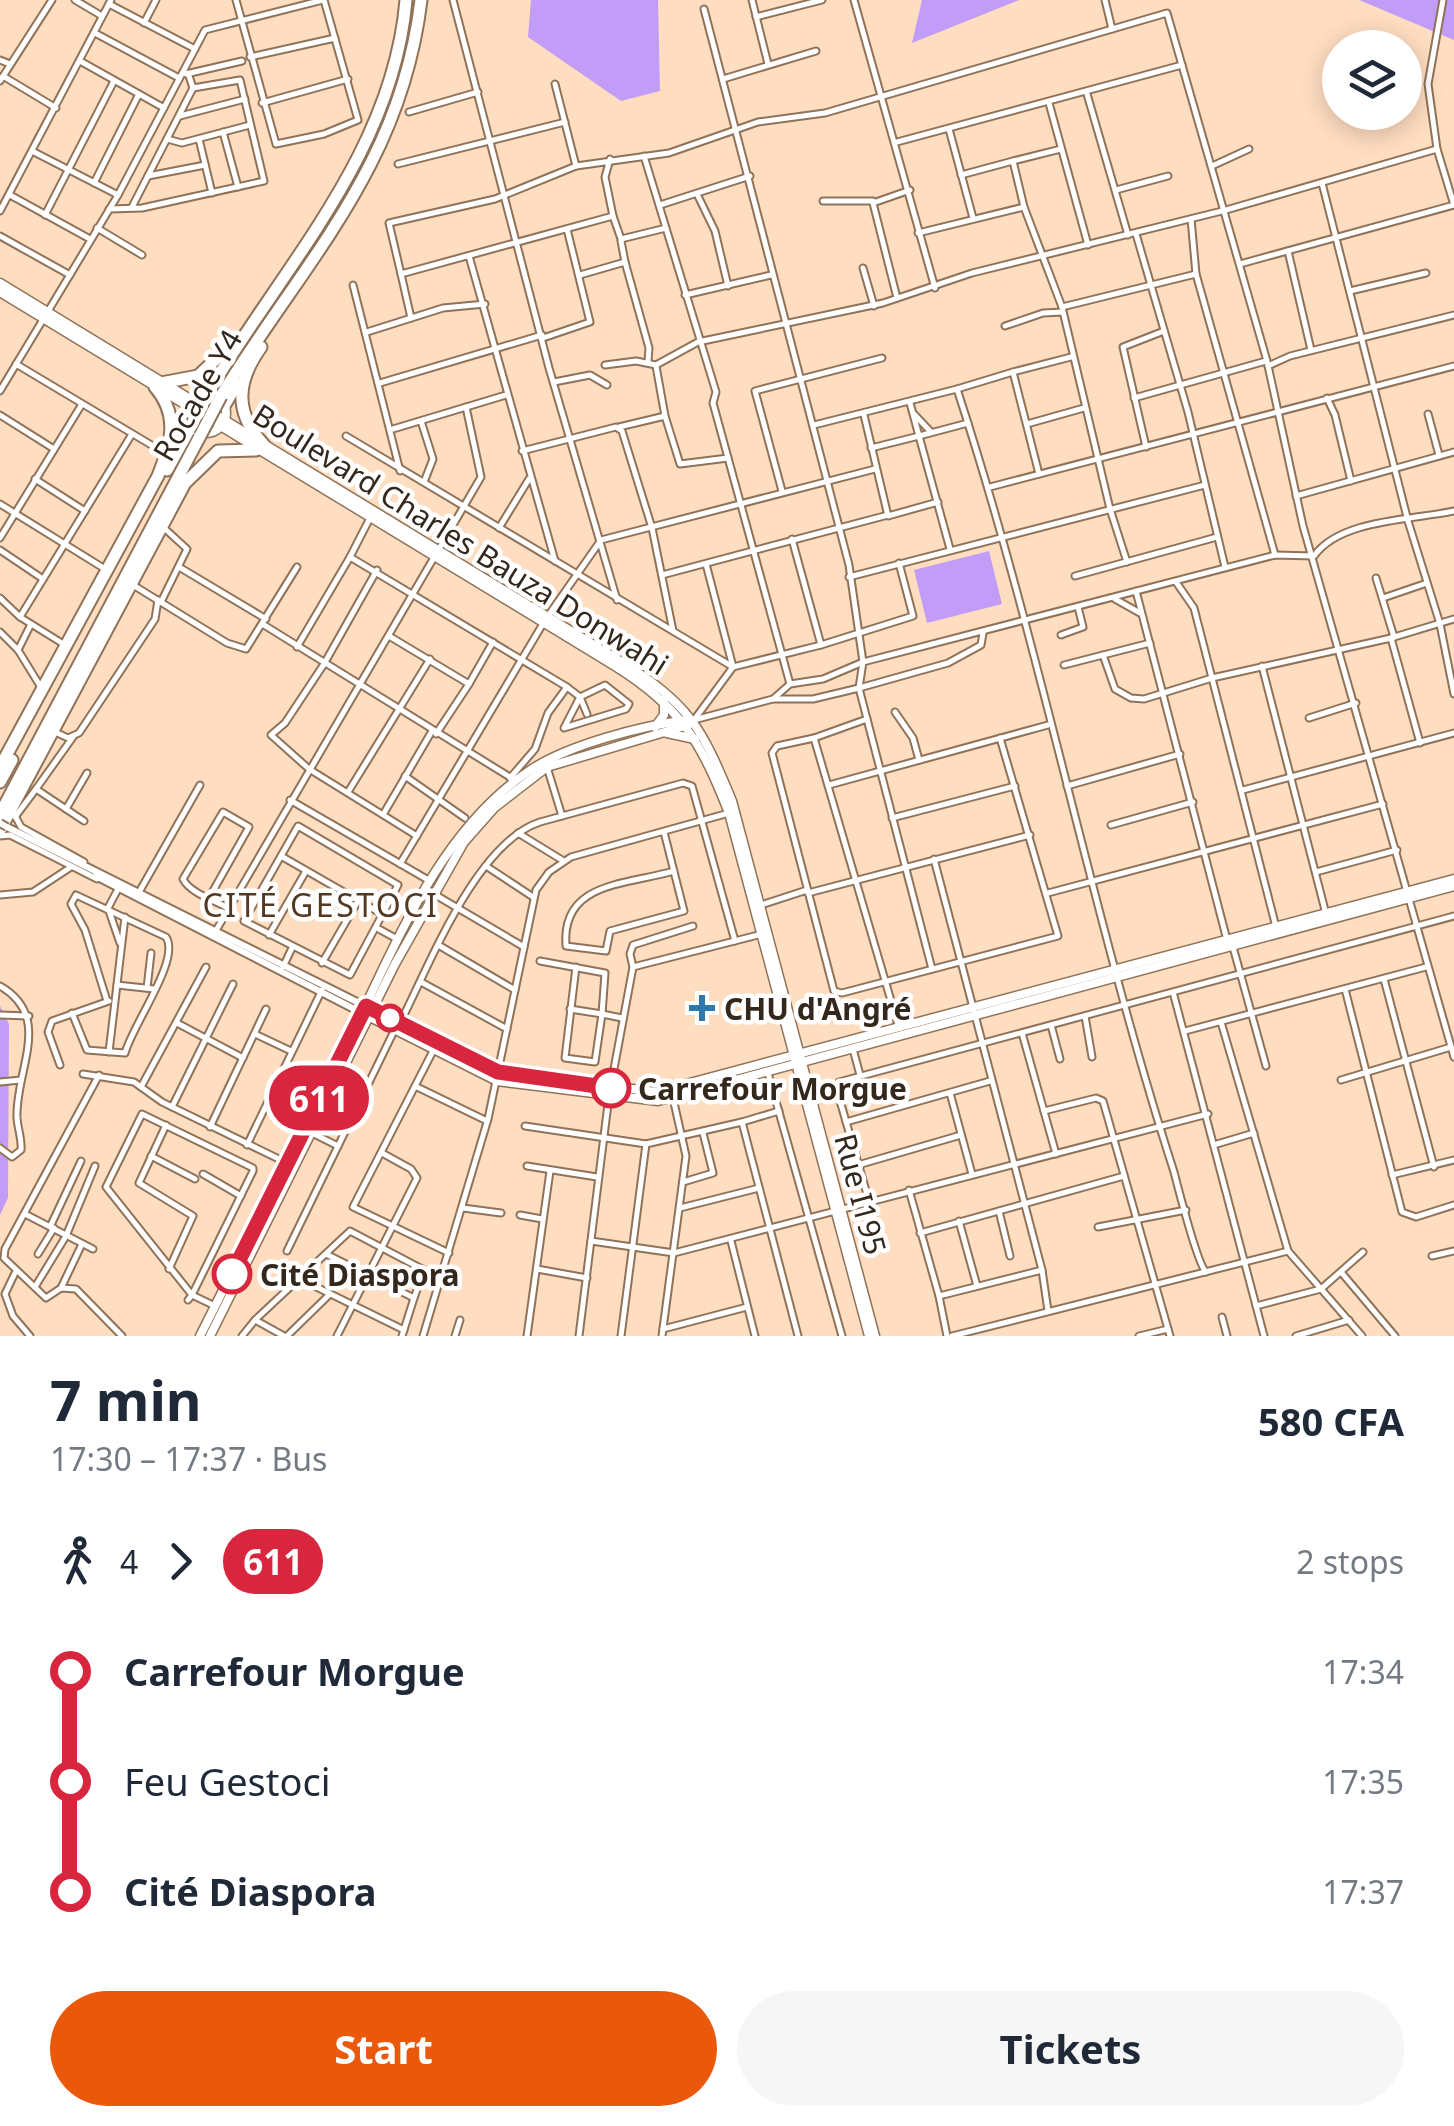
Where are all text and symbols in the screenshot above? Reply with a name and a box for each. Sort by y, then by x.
map controls [1322,30,1422,130]
button: layers [1322,30,1422,130]
street label: Rocade Y4 [143,322,251,468]
street label: Boulevard Charles Bauza Donwahi [245,394,677,684]
district label: CITÉ GESTOCI [203,883,439,926]
place label: CHU d'Angré [724,988,911,1029]
marker: CHU d'Angré [689,995,715,1021]
unlabelled marker [377,1005,403,1031]
line badge: 611 [262,1066,376,1130]
place label: Carrefour Morgue [638,1068,907,1109]
marker: Carrefour Morgue [592,1069,630,1107]
text: 611 [289,1075,349,1122]
street label: Rue I195 [825,1129,897,1259]
place label: Cité Diaspora [260,1254,459,1295]
marker: Cité Diaspora [213,1255,251,1293]
text: 7 min [50,1362,202,1437]
text: 580 CFA [1258,1395,1404,1447]
text: 17:30 – 17:37 · Bus [50,1437,327,1480]
icon: walk [50,1534,105,1589]
icon: forward [153,1534,208,1589]
text: 611 [243,1538,303,1585]
text: 4 [120,1540,138,1583]
text: 2 stops [1296,1540,1404,1583]
text: Carrefour Morgue [124,1645,465,1697]
text: 17:34 [1322,1650,1404,1693]
text: Feu Gestoci [124,1755,331,1807]
text: 17:35 [1322,1760,1404,1803]
text: Cité Diaspora [124,1865,377,1917]
text: 17:37 [1322,1870,1404,1913]
button: Start [50,1991,717,2106]
button: Tickets [737,1991,1404,2106]

